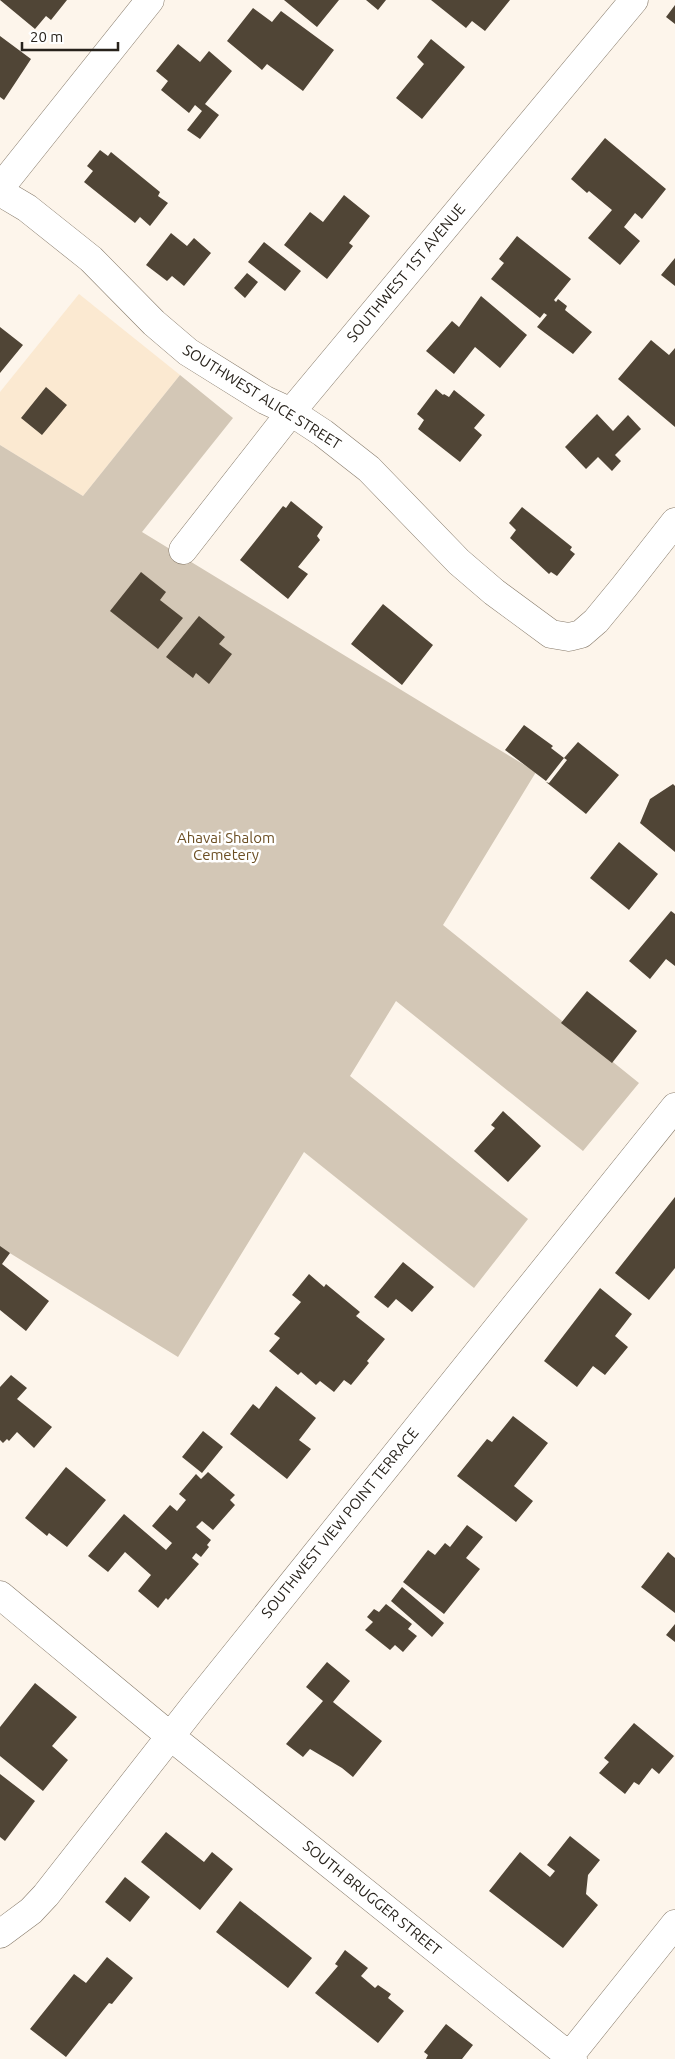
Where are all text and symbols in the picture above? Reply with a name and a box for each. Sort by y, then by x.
scale bar [22,20,119,52]
text: 20 m [30,28,63,45]
street label: SOUTHWEST 1ST AVENUE [343,200,468,345]
street label: SOUTHWEST ALICE STREET [180,341,345,453]
park label: Ahavai Shalom Cemetery [177,829,275,863]
street label: SOUTHWEST VIEW POINT TERRACE [258,1424,422,1621]
street label: SOUTH BRUGGER STREET [300,1837,445,1959]

